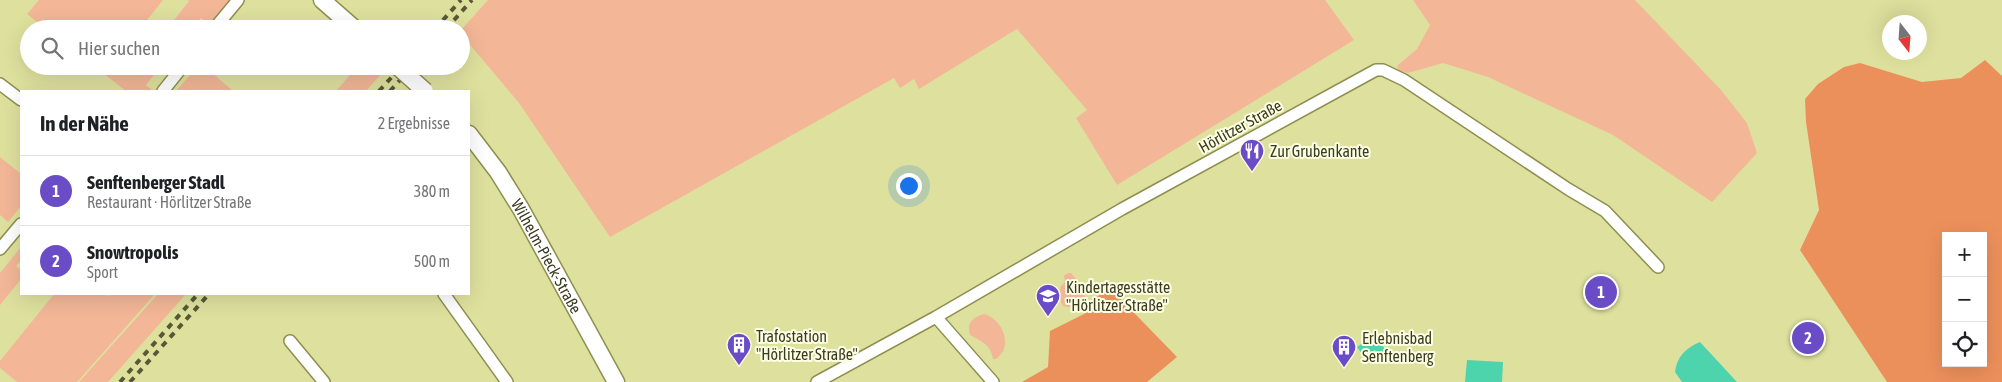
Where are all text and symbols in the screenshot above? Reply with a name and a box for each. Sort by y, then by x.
north arrow [1882,15,1927,60]
search box [20,20,470,75]
icon: search [38,34,66,62]
text: Hier suchen [78,37,160,59]
street label: Hörlitzer Straße [1195,96,1285,156]
text: In der Nähe [40,111,129,135]
text: 2 Ergebnisse [378,114,450,132]
restaurant icon: Zur Grubenkante [1239,138,1265,172]
place label: Zur Grubenkante [1270,142,1369,160]
text: Senftenberger Stadl [87,171,225,193]
your location [896,173,922,199]
text: 1 [52,182,60,200]
text: 380 m [414,182,450,200]
text: Restaurant · Hörlitzer Straße [87,193,252,211]
street label: Wilhelm-Pieck-Straße [508,196,585,316]
map controls [1942,232,1987,367]
button: + [1942,232,1987,277]
text: Snowtropolis [87,241,178,263]
text: 2 [52,252,60,270]
text: 500 m [414,252,450,270]
text: Sport [87,263,118,281]
pin: 1 [1585,273,1617,311]
button: − [1942,277,1987,322]
place label: Kindertagesstätte "Hörlitzer Straße" [1066,278,1170,314]
school or university icon: Kindertagesstätte "Hörlitzer Straße" [1035,283,1061,317]
pin: 2 [1792,319,1824,357]
button: locate [1942,322,1987,367]
place label: Trafostation "Hörlitzer Straße" [756,327,858,363]
place label: Erlebnisbad Senftenberg [1362,329,1434,366]
building icon: Trafostation "Hörlitzer Straße" [726,332,752,366]
building icon: Erlebnisbad Senftenberg [1331,334,1357,368]

